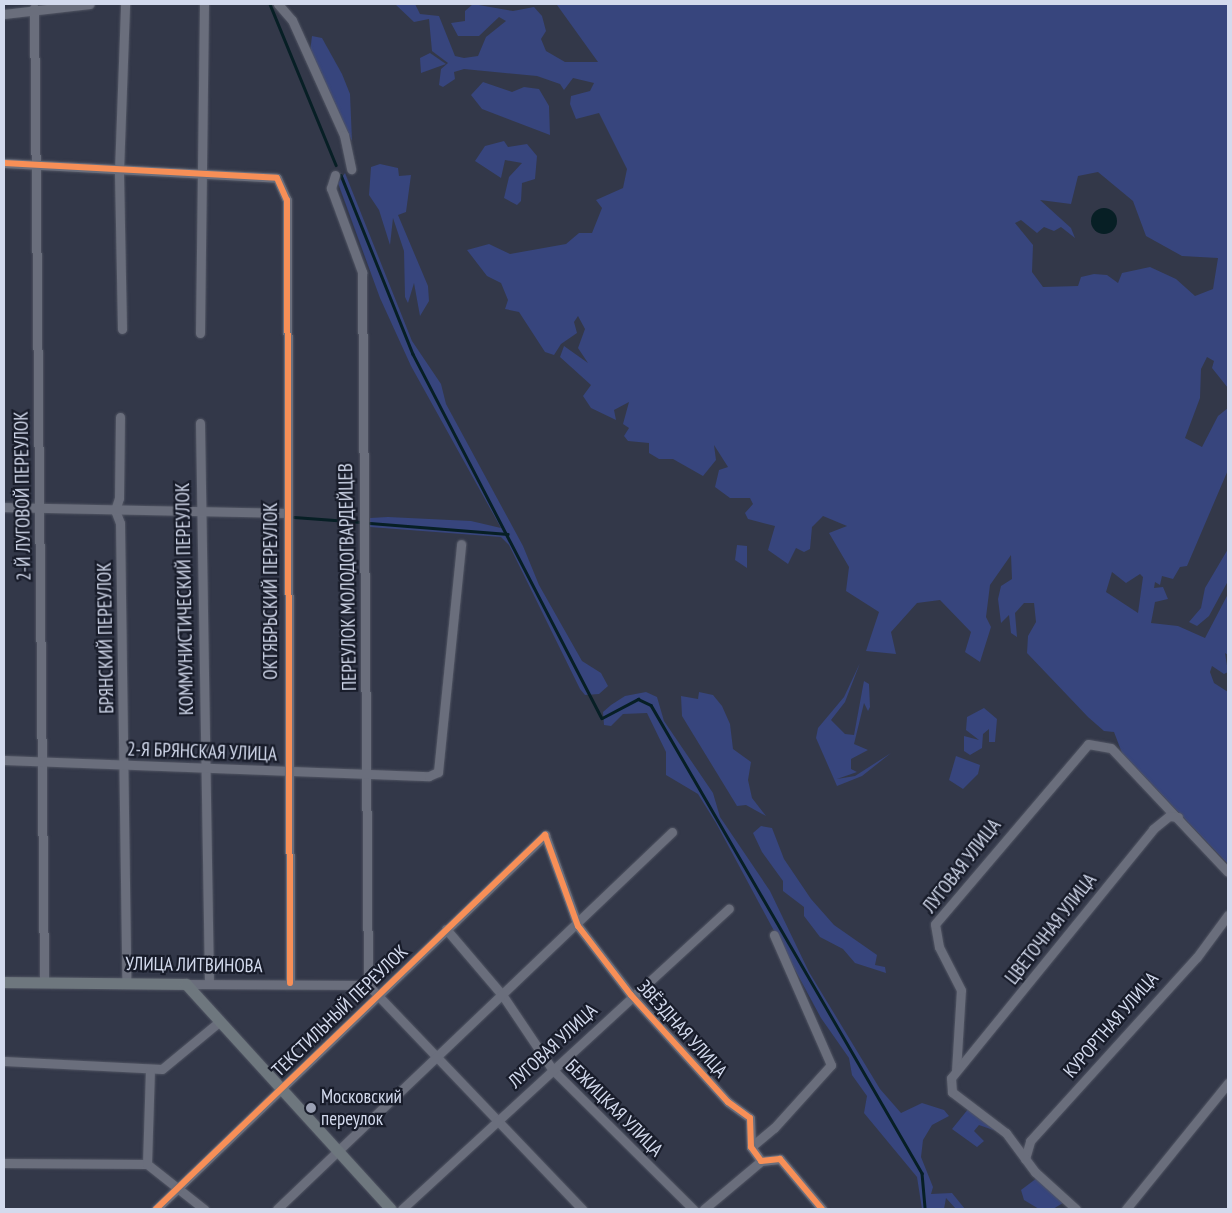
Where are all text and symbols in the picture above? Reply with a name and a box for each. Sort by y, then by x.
street label: 2-Й ЛУГОВОЙ ПЕРЕУЛОК [10,411,36,581]
street label: ПЕРЕУЛОК МОЛОДОГВАРДЕЙЦЕВ [335,463,361,691]
street label: КОММУНИСТИЧЕСКИЙ ПЕРЕУЛОК [172,483,198,715]
street label: ОКТЯБРЬСКИЙ ПЕРЕУЛОК [260,502,282,680]
street label: БРЯНСКИЙ ПЕРЕУЛОК [93,562,119,714]
street label: 2-Я БРЯНСКАЯ УЛИЦА [126,738,278,766]
street label: ЛУГОВАЯ УЛИЦА [918,814,1006,918]
street label: ЦВЕТОЧНАЯ УЛИЦА [1001,869,1101,989]
street label: ТЕКСТИЛЬНЫЙ ПЕРЕУЛОК [267,940,413,1082]
street label: УЛИЦА ЛИТВИНОВА [125,952,263,978]
street label: КУРОРТНАЯ УЛИЦА [1059,967,1163,1083]
street label: ЗВЁЗДНАЯ УЛИЦА [632,975,732,1083]
street label: ЛУГОВАЯ УЛИЦА [504,999,602,1093]
street label: БЕЖИЦКАЯ УЛИЦА [560,1054,668,1162]
place label: Московский переулок [321,1086,402,1130]
marker: Московский переулок [305,1102,317,1114]

